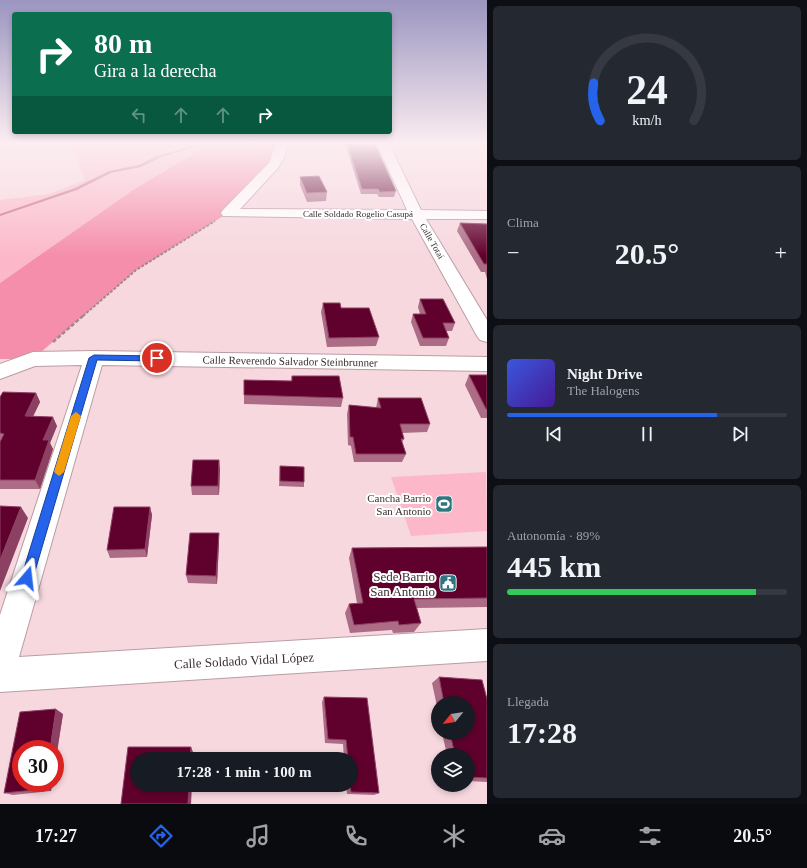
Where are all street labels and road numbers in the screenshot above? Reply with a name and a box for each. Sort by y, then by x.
street label: Calle Soldado Rogelio Casupá [303,209,413,219]
street label: Calle Totaí [418,221,446,261]
street label: Calle Reverendo Salvador Steinbrunner [202,353,378,369]
street label: Calle Soldado Vidal López [174,649,315,672]

